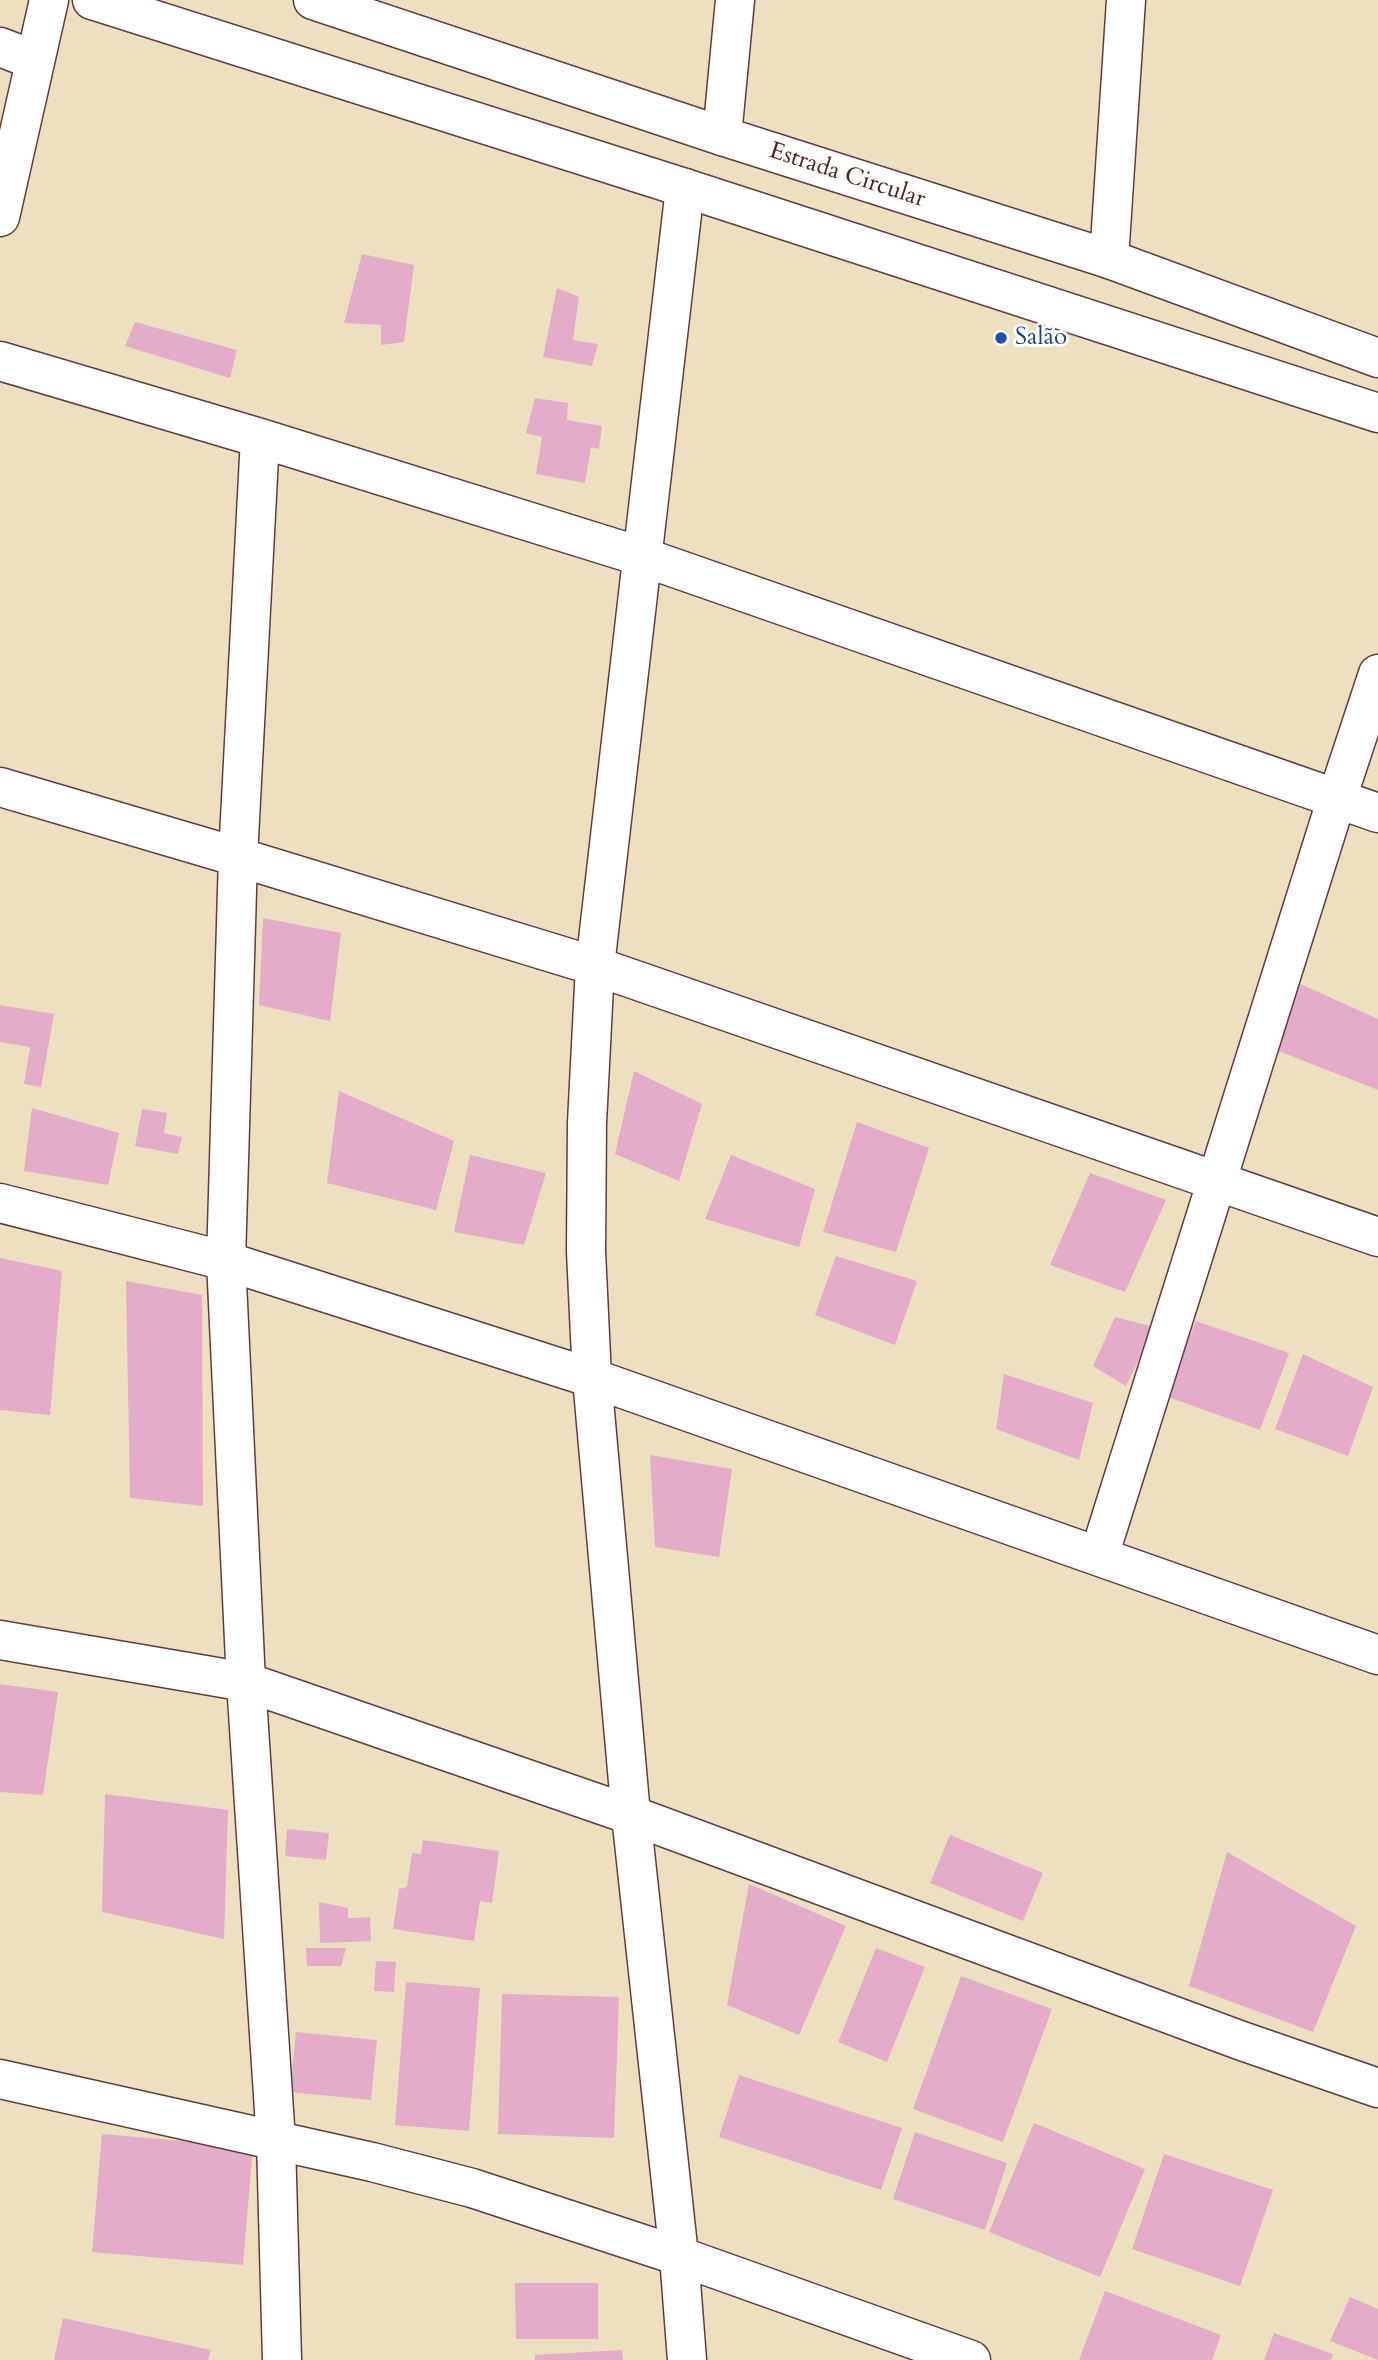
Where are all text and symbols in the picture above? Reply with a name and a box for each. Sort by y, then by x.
street label: Estrada Circular [765,137,929,215]
place label: Salão [1015,324,1067,352]
marker: Salão [993,330,1009,346]

